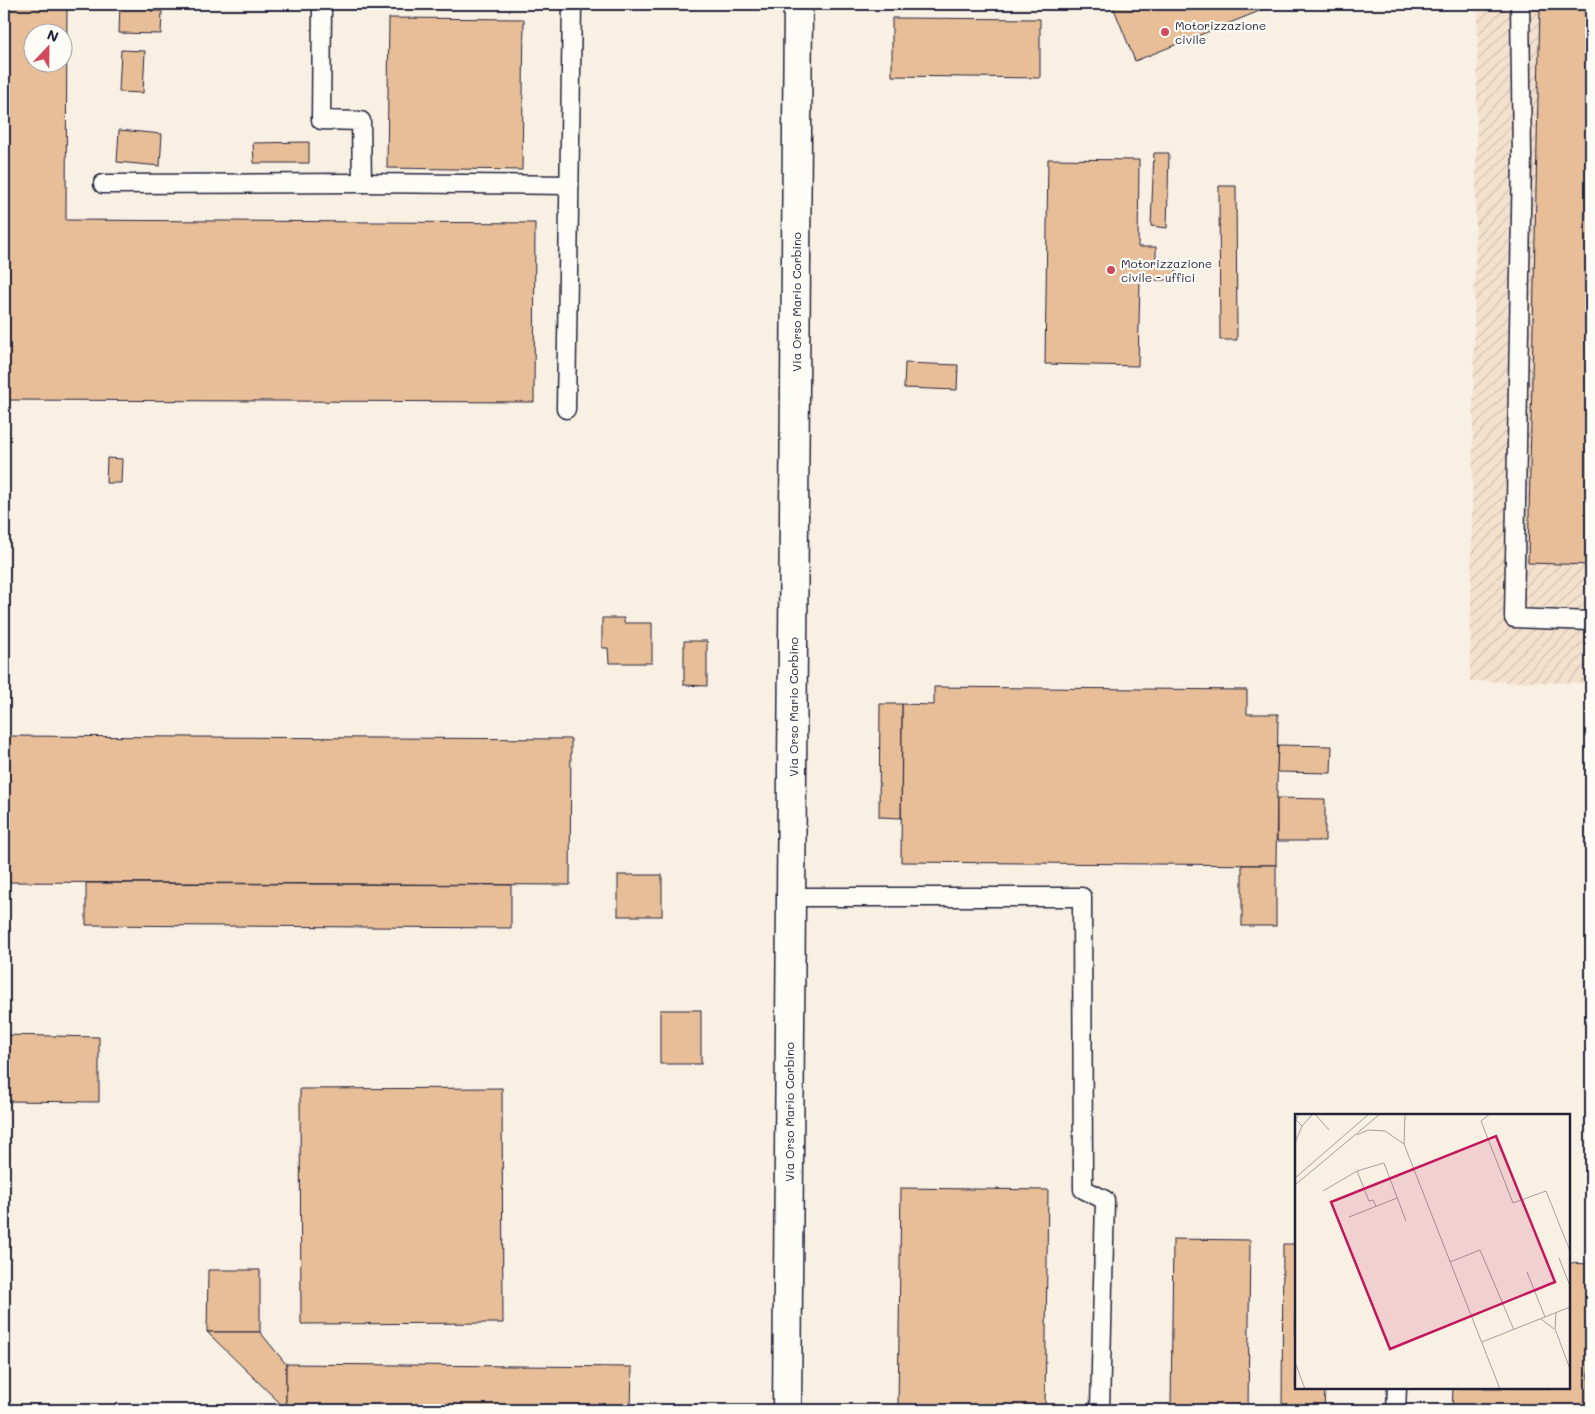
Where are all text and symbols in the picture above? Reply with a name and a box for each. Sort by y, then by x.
place label: Motorizzazione civile [1175,17,1266,47]
north arrow [22,22,72,72]
text: N [45,25,62,46]
marker: Motorizzazione civile [1159,26,1171,38]
street label: Via Orso Mario Corbino [788,232,804,372]
place label: Motorizzazione civile - uffici [1121,255,1212,285]
marker: Motorizzazione civile - uffici [1105,264,1117,276]
street label: Via Orso Mario Corbino [785,637,801,777]
street label: Via Orso Mario Corbino [781,1042,797,1182]
inset map [1295,1114,1570,1389]

